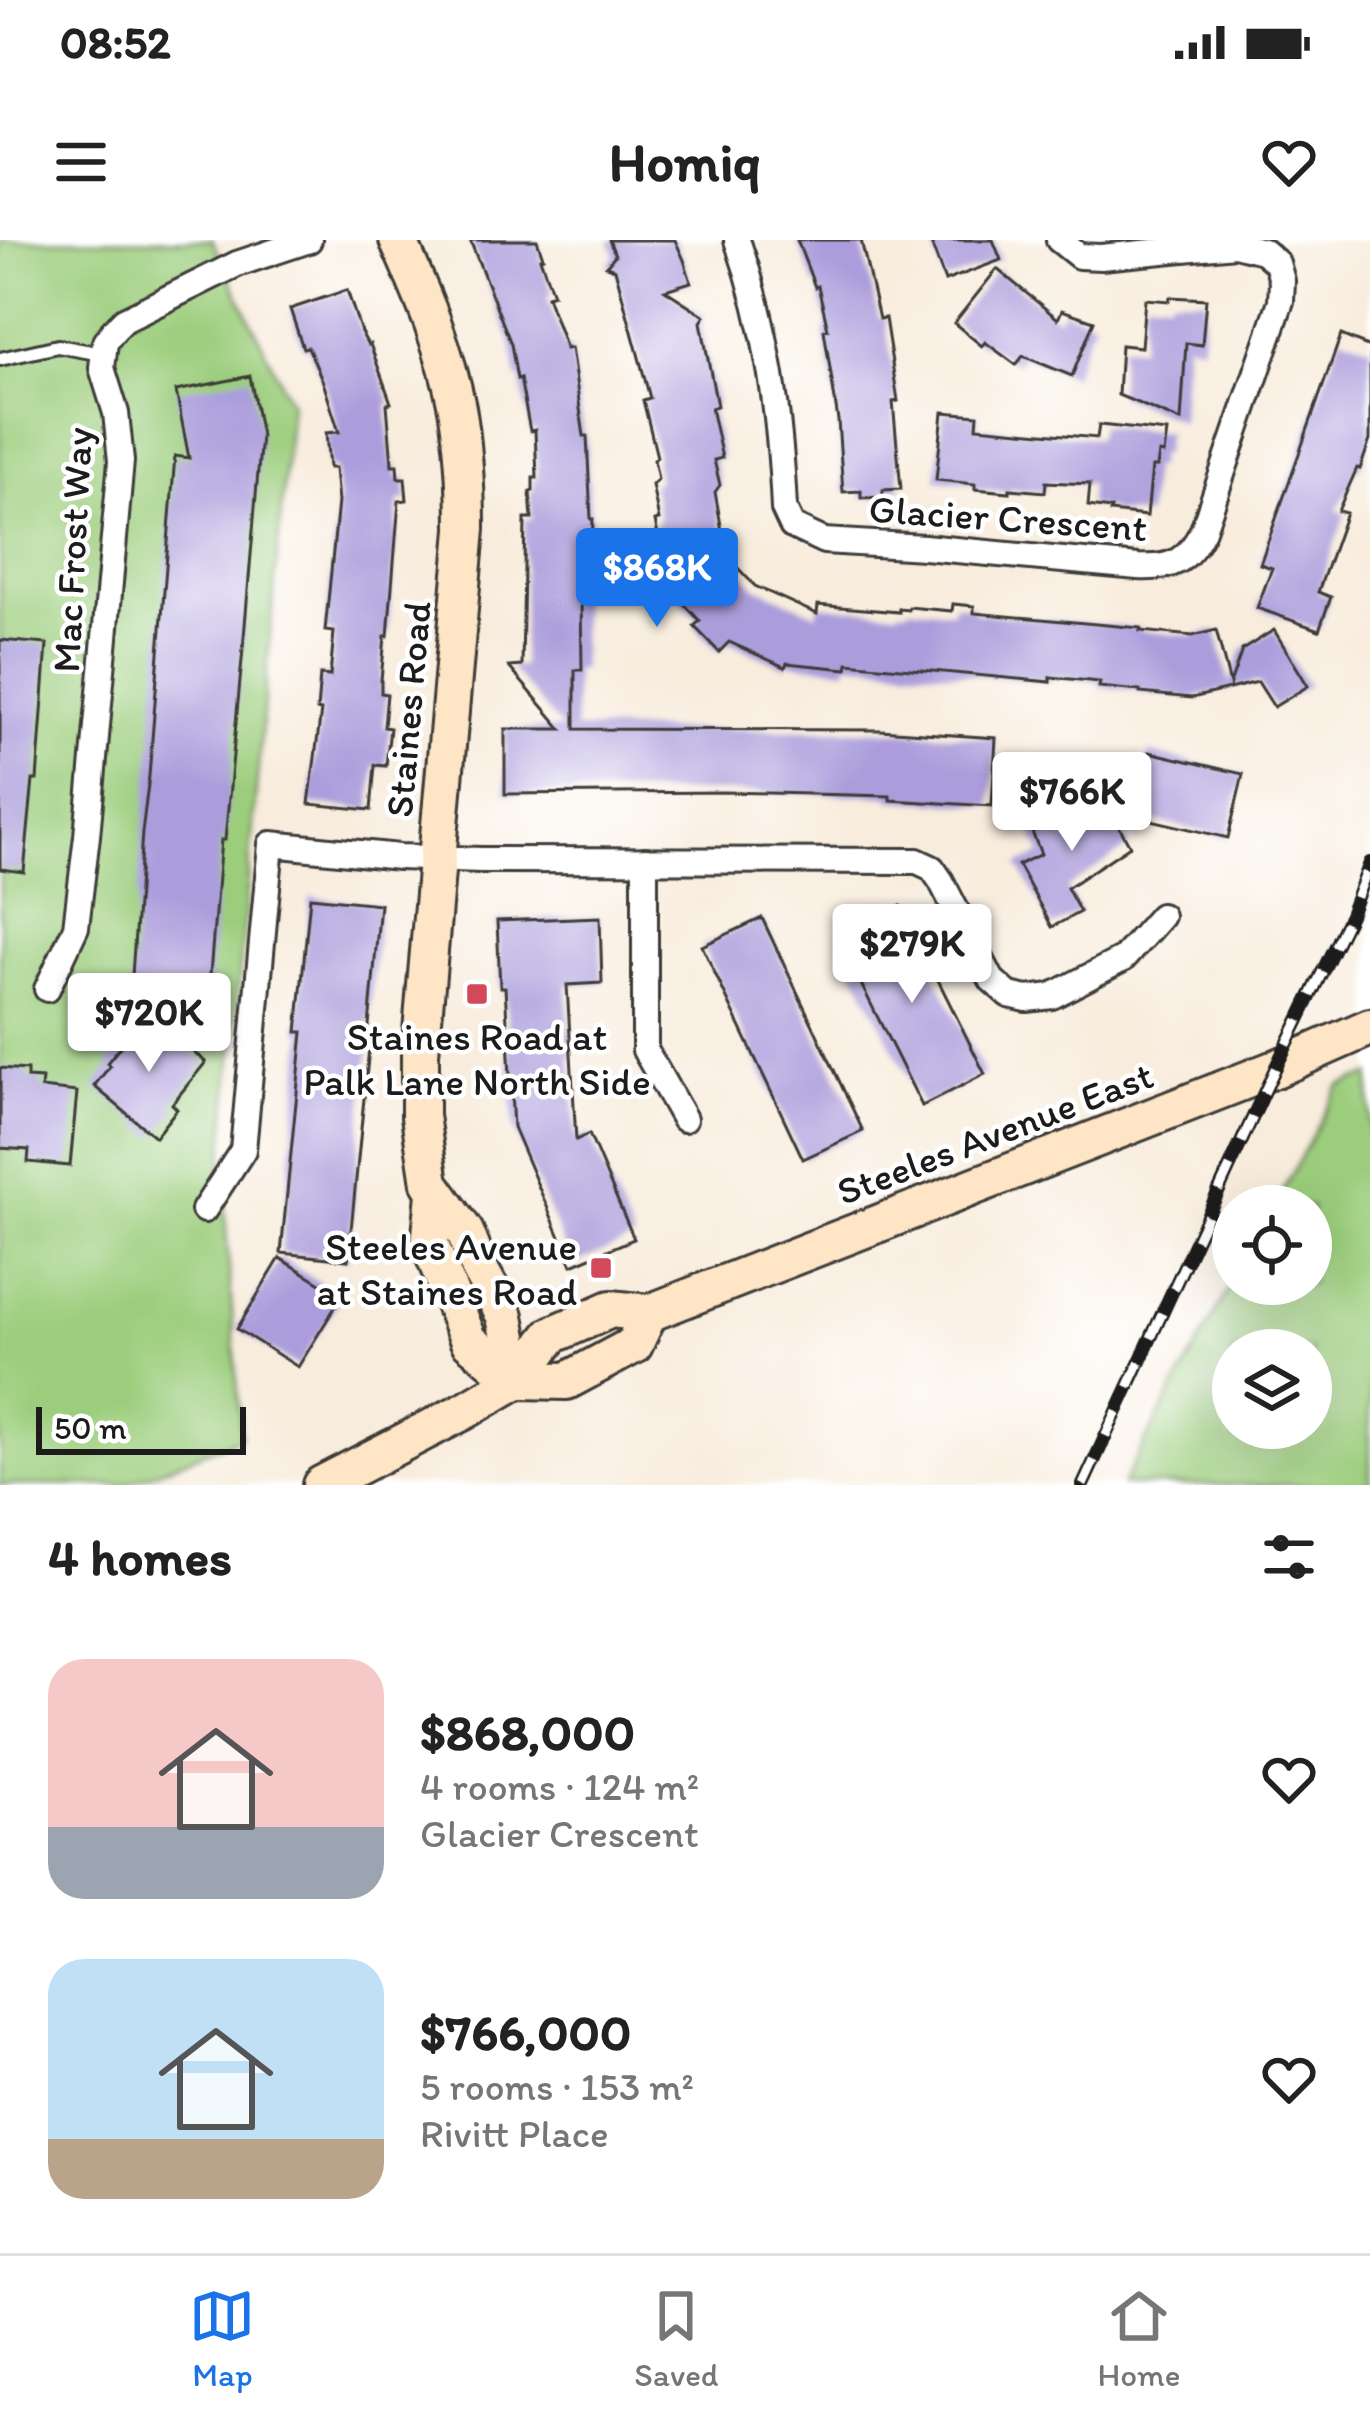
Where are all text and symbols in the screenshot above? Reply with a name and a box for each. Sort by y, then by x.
text: 08:52 [60,15,171,69]
icon: menu [48,129,114,195]
icon: heart [1256,129,1322,195]
text: Homiq [609,130,761,195]
street label: Mac Frost Way [42,426,102,674]
street label: Glacier Crescent [867,485,1149,551]
pin: $868K [573,528,741,630]
text: $868K [603,543,711,590]
street label: Staines Road [375,598,441,819]
pin: $766K [988,752,1156,854]
text: $766K [1019,767,1125,814]
pin: $279K [828,904,996,1006]
text: $279K [860,919,964,966]
pin: $720K [65,973,233,1075]
marker: Staines Road at Palk Lane North Side [464,981,490,1007]
text: $720K [95,988,203,1035]
place label: Staines Road at Palk Lane North Side [303,1013,651,1105]
street label: Steeles Avenue East [830,1051,1160,1215]
map controls [1212,1185,1332,1449]
button: locate [1212,1185,1332,1305]
place label: Steeles Avenue at Staines Road [317,1223,577,1315]
marker: Steeles Avenue at Staines Road [588,1255,614,1281]
button: layers [1212,1329,1332,1449]
scale bar [36,1401,246,1454]
text: 50 m [54,1408,127,1447]
icon: filters [1256,1524,1322,1590]
text: 4 homes [48,1527,232,1588]
text: $868,000 [420,1702,635,1763]
icon: home [144,1707,288,1851]
icon: heart [1256,1746,1322,1812]
text: 4 rooms · 124 m² [420,1763,699,1810]
text: Glacier Crescent [420,1810,699,1857]
text: $766,000 [420,2002,631,2063]
icon: home [144,2007,288,2151]
icon: heart [1256,2046,1322,2112]
text: 5 rooms · 153 m² [420,2063,694,2110]
text: Rivitt Place [420,2110,609,2157]
tab: Map [189,2283,255,2394]
tab: Saved [634,2283,719,2394]
tab: Home [1097,2283,1181,2394]

